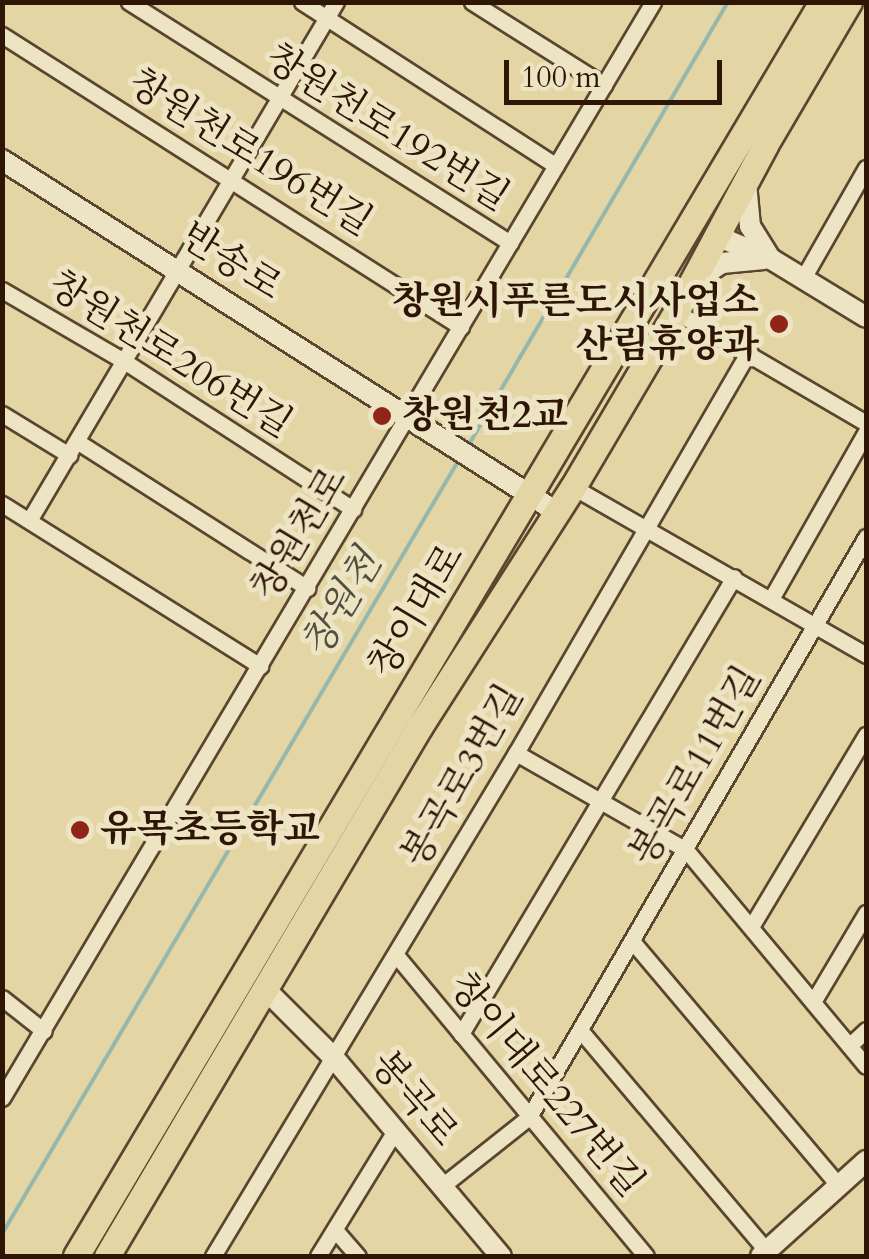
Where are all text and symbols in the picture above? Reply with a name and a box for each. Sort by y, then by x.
street label: 창원천로192번길 [257,35,517,221]
scale bar [509,40,726,102]
text: 100 m [521,57,601,98]
street label: 창원천로196번길 [120,60,380,246]
street label: 반송로 [172,213,290,311]
street label: 창원천로206번길 [40,262,300,448]
place label: 창원시푸른도시사업소 산림휴양과 [392,279,759,368]
marker: 창원시푸른도시사업소 산림휴양과 [768,313,790,335]
place label: 창원천2교 [402,393,568,439]
marker: 창원천2교 [371,405,393,427]
street label: 창원천로 [243,459,357,609]
street label: 창이대로 [360,536,474,686]
water label: 창원천 [292,542,392,666]
street label: 봉곡로11번길 [621,658,771,874]
street label: 봉곡로3번길 [393,677,533,875]
place label: 유목초등학교 [100,807,320,853]
marker: 유목초등학교 [69,819,91,841]
street label: 창이대로227번길 [439,964,653,1206]
street label: 봉곡로 [361,1042,467,1156]

